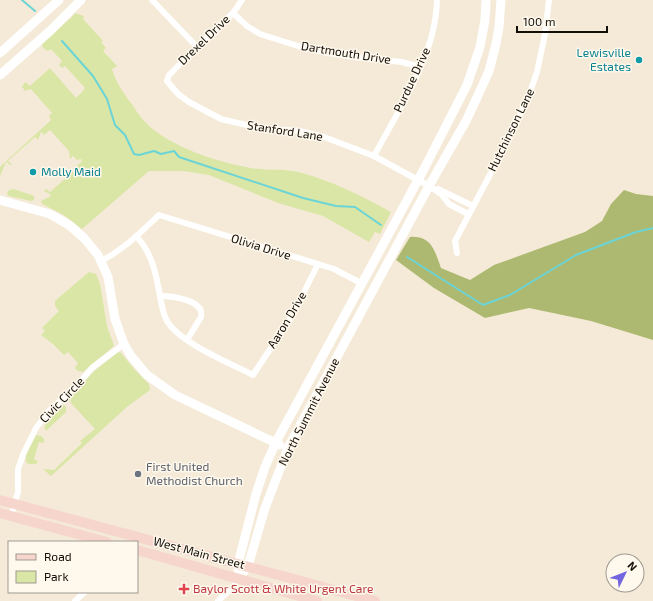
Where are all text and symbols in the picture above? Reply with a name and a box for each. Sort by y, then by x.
scale bar [517,8,607,34]
street label: Drexel Drive [175,11,232,67]
text: 100 m [523,14,555,28]
street label: Dartmouth Drive [300,38,392,66]
street label: Purdue Drive [390,45,432,114]
place label: Lewisville Estates [577,45,631,73]
marker: Lewisville Estates [634,55,644,65]
street label: Hutchinson Lane [484,86,536,174]
street label: Stanford Lane [246,117,324,143]
place label: Molly Maid [41,164,101,178]
marker: Molly Maid [28,167,38,177]
street label: Olivia Drive [230,230,293,262]
street label: Aaron Drive [264,289,309,350]
street label: North Summit Avenue [275,355,341,468]
street label: Civic Circle [36,374,86,425]
place label: First United Methodist Church [146,459,243,487]
marker: First United Methodist Church [133,469,143,479]
street label: West Main Street [152,533,247,571]
legend [8,541,138,593]
text: Road [44,549,72,563]
north arrow [605,553,645,593]
text: N [625,558,640,573]
text: Park [44,569,69,583]
place label: Baylor Scott & White Urgent Care [193,581,374,595]
marker: Baylor Scott & White Urgent Care [178,583,190,595]

